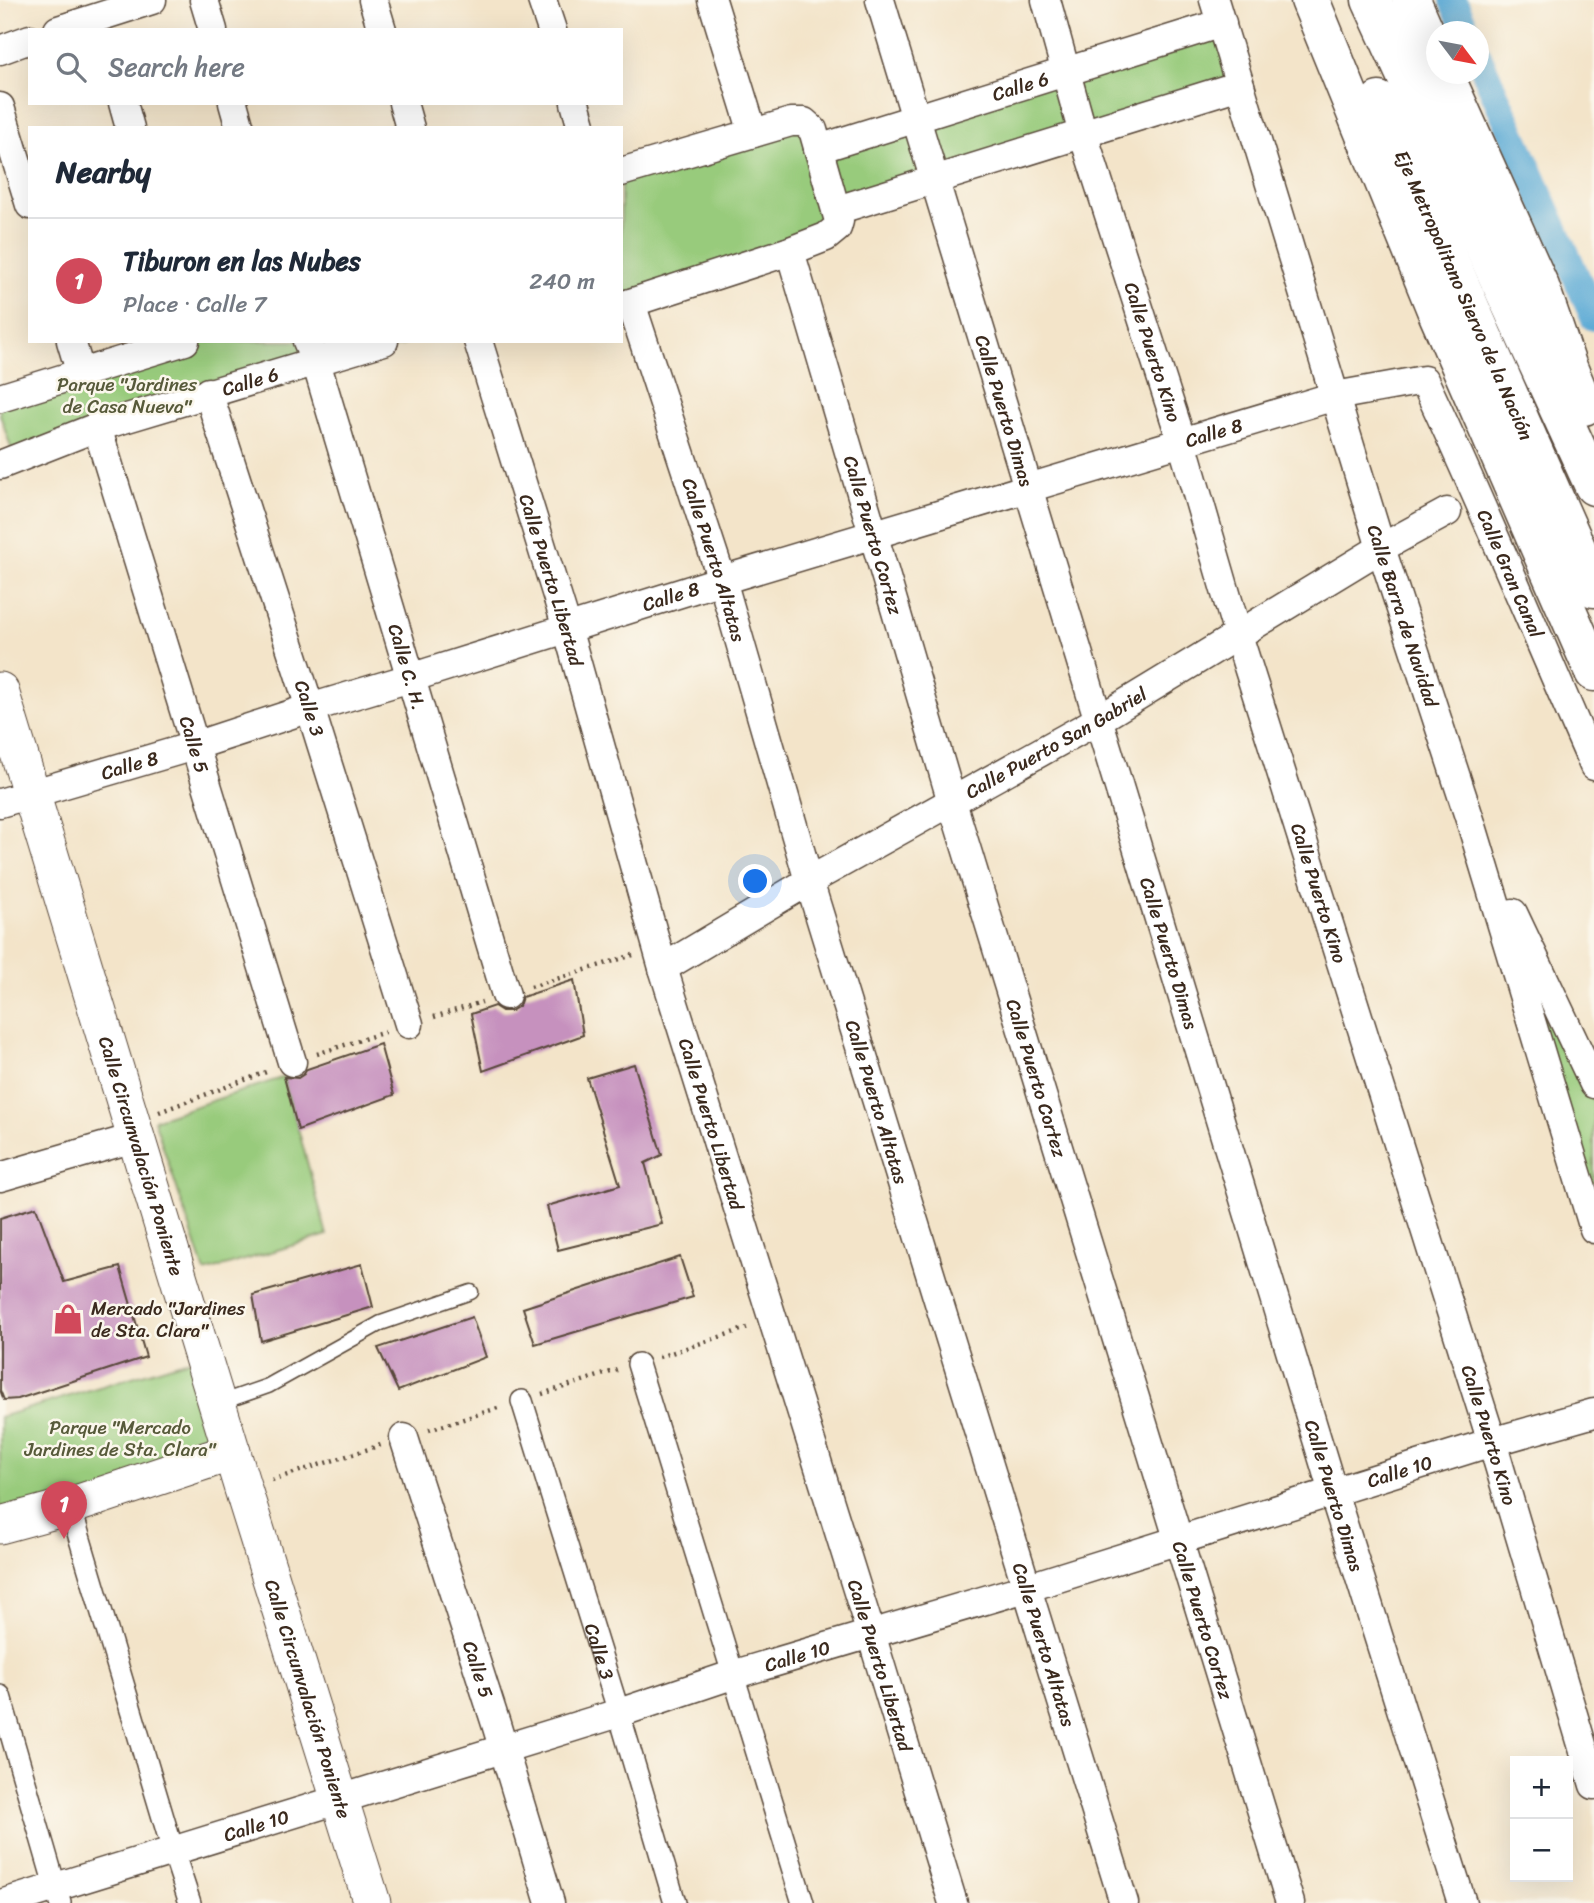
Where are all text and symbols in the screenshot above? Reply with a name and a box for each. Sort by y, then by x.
north arrow [1426,21,1489,84]
search box [28,28,623,105]
text: Search here [108,44,245,90]
icon: search [52,48,90,86]
street label: Calle 6 [988,62,1053,111]
text: Nearby [56,145,151,199]
street label: Eje Metropolitano Siervo de la Nación [1386,145,1543,446]
text: Tiburon en las Nubes [123,238,361,284]
text: 1 [74,261,84,302]
text: 240 m [529,261,595,302]
street label: Calle Puerto Kino [1115,278,1191,427]
text: Place · Calle 7 [123,284,266,325]
street label: Calle Puerto Dimas [966,331,1043,491]
street label: Calle 6 [218,358,283,406]
park label: Parque "Jardines de Casa Nueva" [57,368,197,423]
street label: Calle 8 [1181,409,1247,457]
street label: Calle Puerto Cortez [834,452,912,620]
street label: Calle Puerto Altatas [673,474,755,646]
street label: Calle Puerto Libertad [509,490,593,671]
street label: Calle Gran Canal [1468,504,1553,644]
street label: Calle Barra de Navidad [1358,521,1448,712]
street label: Calle 8 [638,572,704,621]
street label: Calle C. H. [378,620,436,714]
street label: Calle 3 [285,676,334,741]
street label: Calle Puerto San Gabriel [959,678,1154,808]
street label: Calle 5 [170,712,218,778]
street label: Calle 8 [97,741,163,789]
street label: Calle Puerto Kino [1281,819,1356,968]
your location [738,864,772,898]
street label: Calle Puerto Dimas [1130,873,1208,1033]
street label: Calle Puerto Cortez [996,995,1076,1162]
street label: Calle Puerto Altatas [836,1016,918,1189]
street label: Calle Circunvalación Poniente [89,1032,193,1280]
street label: Calle Puerto Libertad [669,1034,754,1215]
place label: Mercado "Jardines de Sta. Clara" [91,1292,245,1347]
shop icon: Mercado "Jardines de Sta. Clara" [51,1302,85,1336]
street label: Calle Puerto Kino [1452,1361,1526,1510]
park label: Parque "Mercado Jardines de Sta. Clara" [23,1411,217,1466]
street label: Calle Puerto Dimas [1295,1416,1373,1576]
street label: Calle 10 [1363,1446,1437,1497]
pin: 1 [41,1481,87,1539]
street label: Calle Puerto Cortez [1163,1537,1243,1704]
street label: Calle Puerto Altatas [1003,1558,1085,1731]
street label: Calle Circunvalación Poniente [255,1575,361,1823]
street label: Calle Puerto Libertad [838,1575,922,1756]
street label: Calle 3 [575,1619,624,1684]
street label: Calle 10 [761,1631,834,1682]
street label: Calle 5 [453,1637,503,1703]
map controls [1510,1756,1573,1882]
button: + [1510,1756,1573,1819]
street label: Calle 10 [219,1800,293,1851]
button: − [1510,1819,1573,1882]

